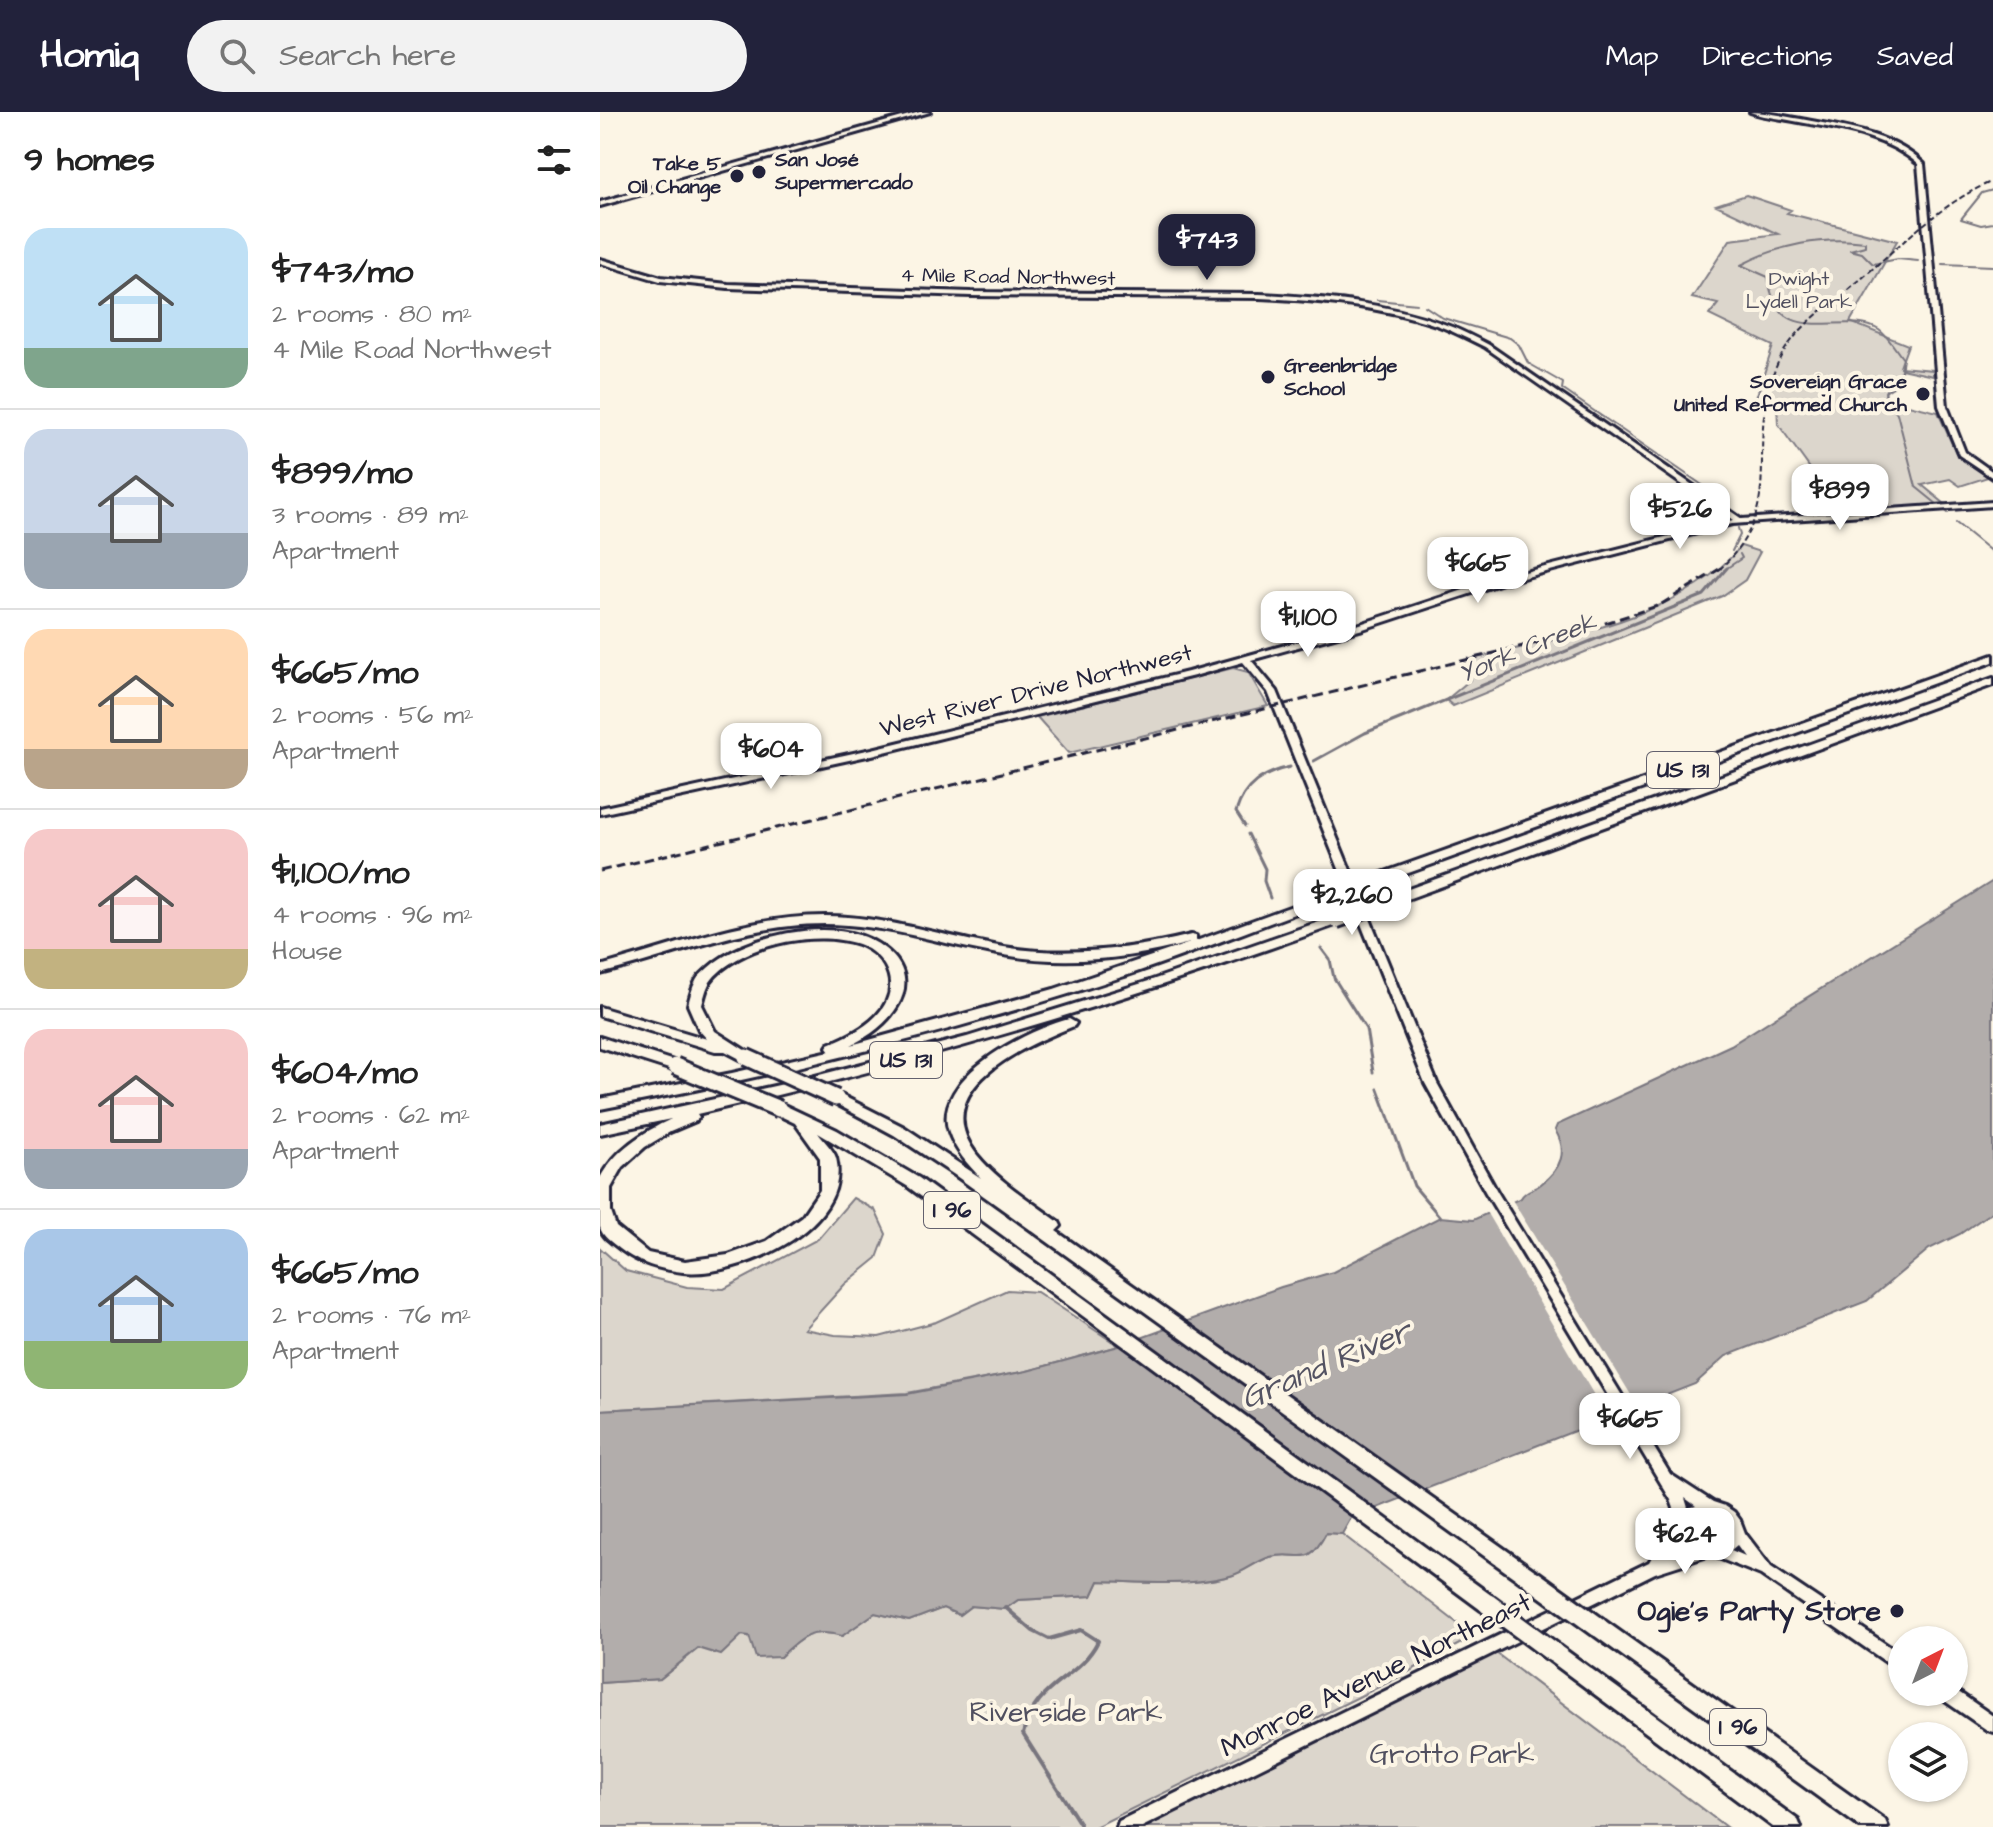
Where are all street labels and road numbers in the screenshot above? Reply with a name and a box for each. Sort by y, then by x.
street label: 4 Mile Road Northwest [900,261,1116,293]
street label: West River Drive Northwest [876,636,1196,746]
road number: US 131 [1647,752,1719,788]
road number: US 131 [870,1042,942,1078]
road number: I 96 [924,1192,980,1228]
street label: Monroe Avenue Northeast [1214,1582,1539,1767]
road number: I 96 [1710,1709,1766,1745]

